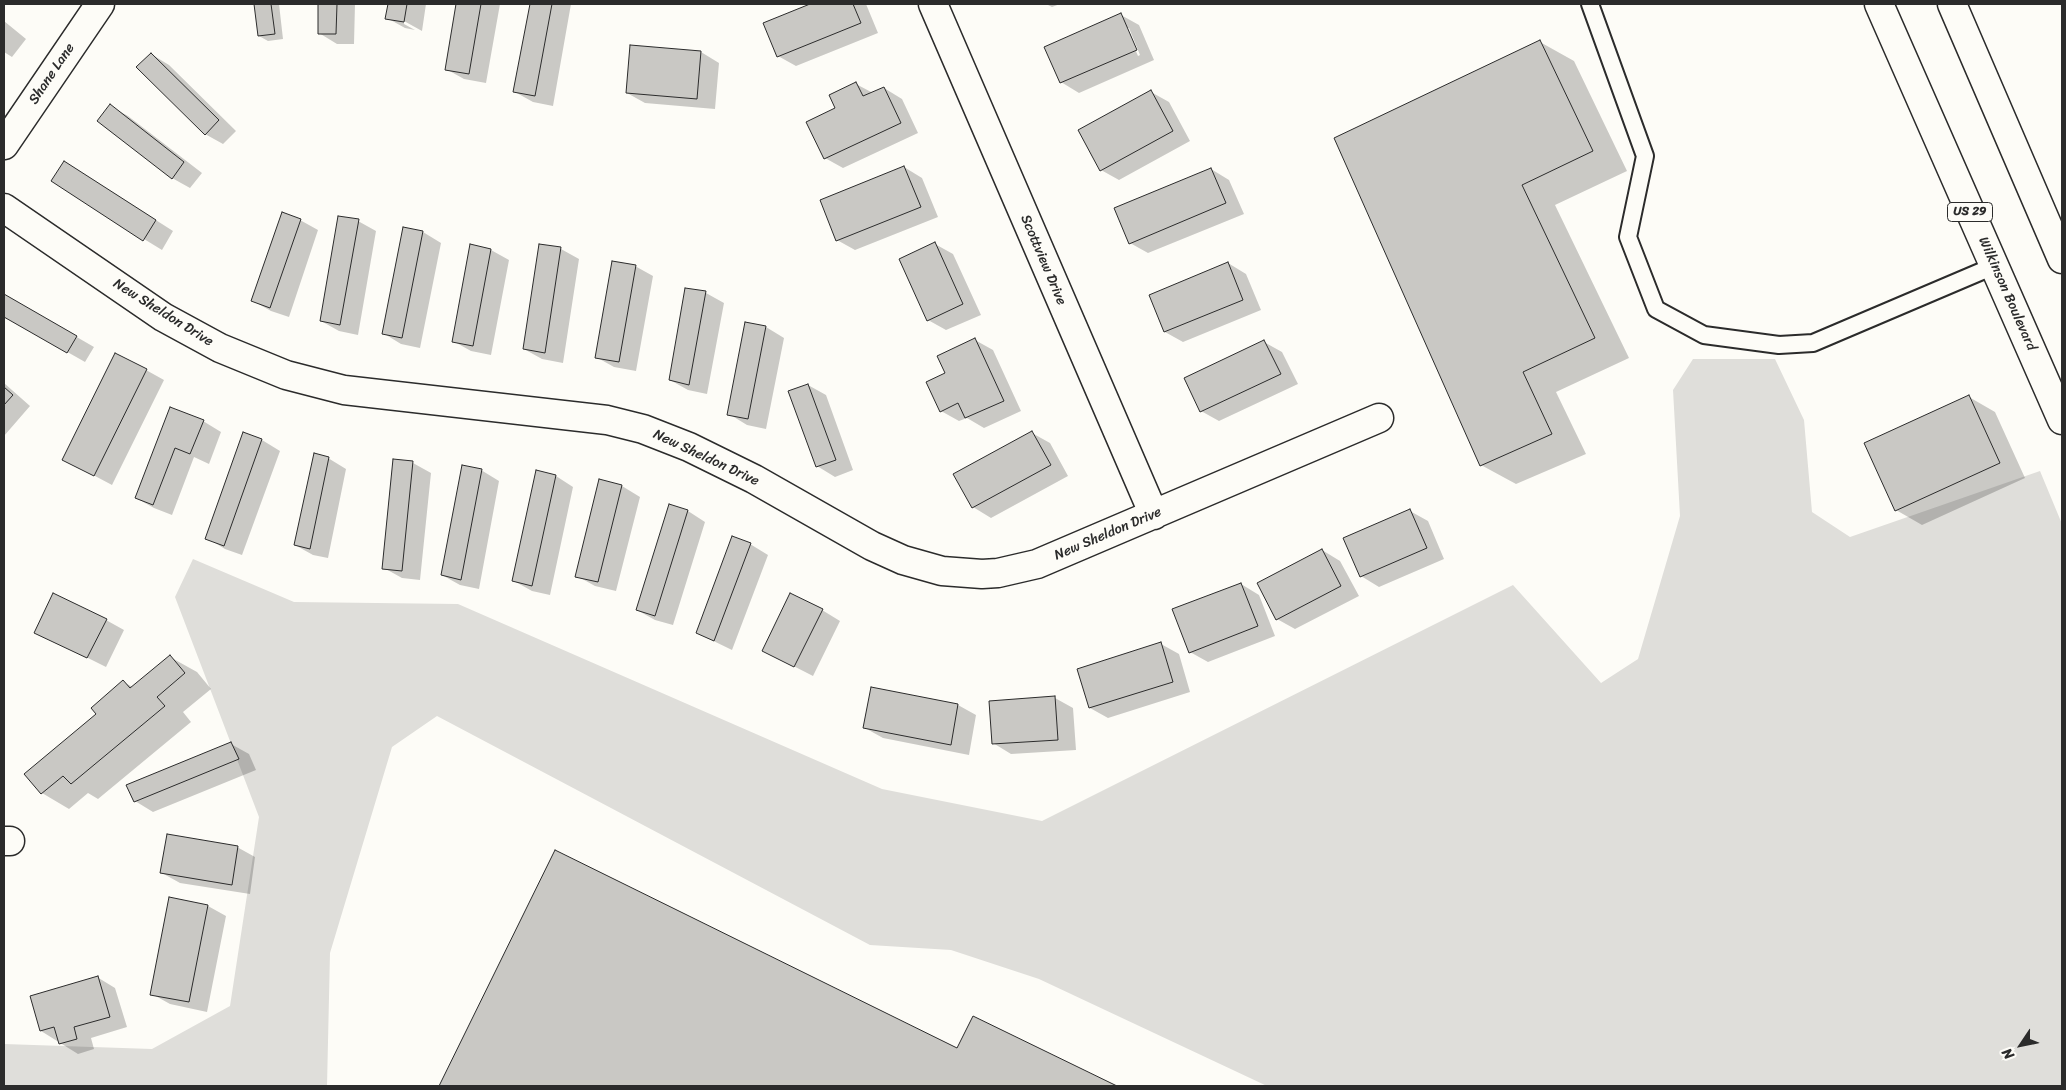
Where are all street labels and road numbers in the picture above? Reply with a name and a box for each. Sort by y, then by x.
street label: Shane Lane [26,40,78,108]
road number: US 29 [1948,202,1992,222]
street label: Scottview Drive [1016,212,1070,308]
street label: Wilkinson Boulevard [1974,234,2040,354]
street label: New Sheldon Drive [110,275,216,351]
street label: New Sheldon Drive [650,426,762,490]
street label: New Sheldon Drive [1052,504,1164,564]

